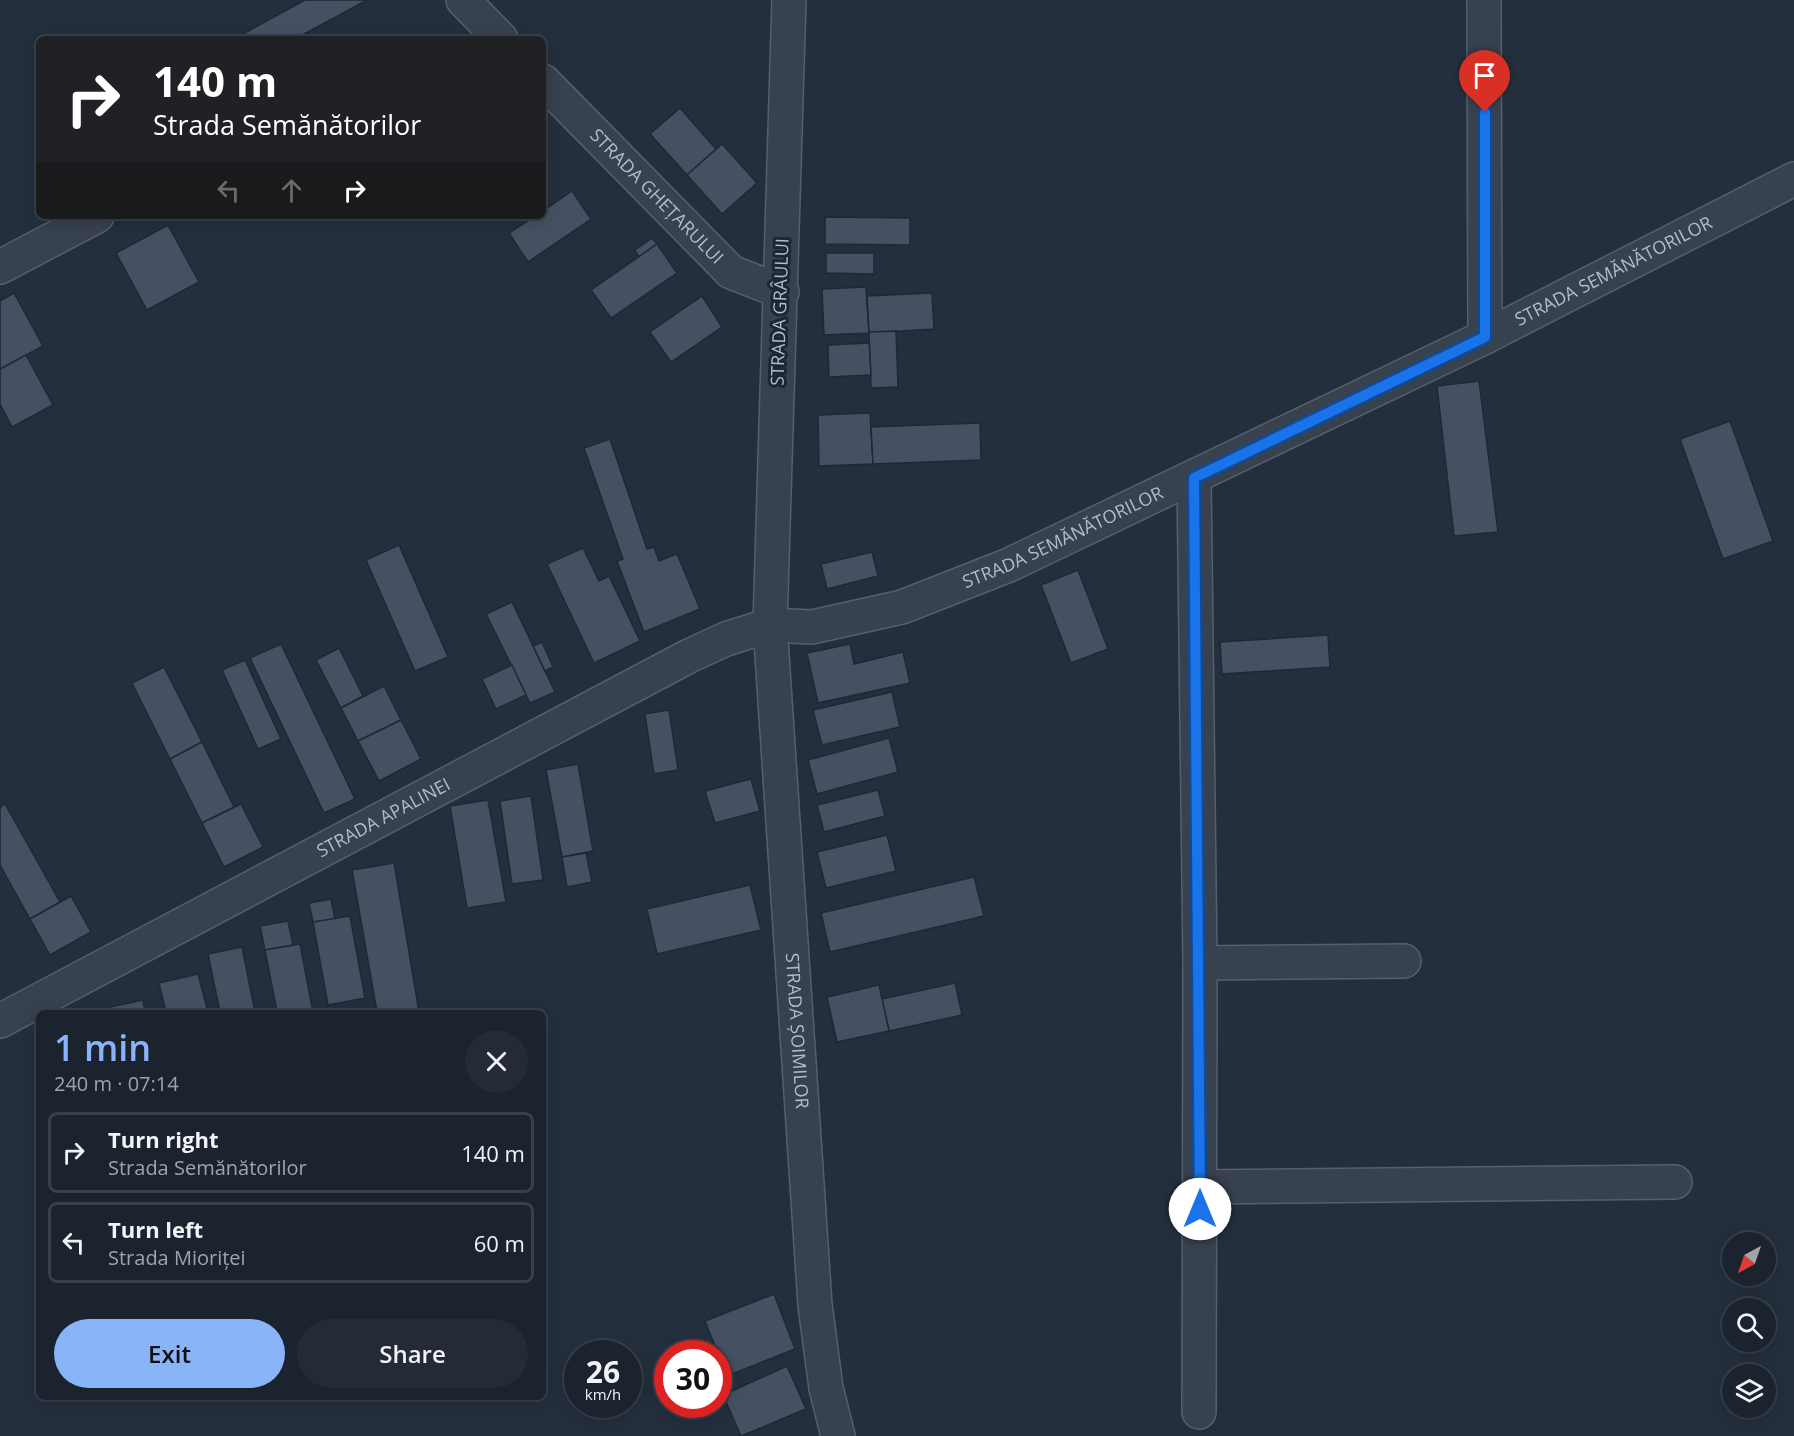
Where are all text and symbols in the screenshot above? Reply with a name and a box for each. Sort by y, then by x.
pin [1459,50,1510,112]
text: 140 m [153,52,277,109]
icon: arrive [1468,59,1501,92]
icon: right [54,60,132,138]
text: Strada Semănătorilor [153,106,421,143]
street label: STRADA GHEȚARULUI [585,123,729,269]
icon: left [212,174,245,207]
icon: ahead [275,174,308,207]
icon: right [338,174,371,207]
street label: STRADA SEMĂNĂTORILOR [1510,210,1716,331]
street label: STRADA GRÂULUI [764,238,794,386]
street label: STRADA SEMĂNĂTORILOR [959,480,1167,593]
street label: STRADA APALINEI [312,772,454,862]
street label: STRADA ȘOIMILOR [781,952,815,1109]
text: 1 min [54,1023,151,1072]
button: close [465,1030,528,1093]
text: 240 m · 07:14 [54,1070,179,1097]
text: Turn right [108,1124,219,1154]
icon: right [57,1136,90,1169]
text: 140 m [461,1138,525,1168]
text: Strada Semănătorilor [108,1154,307,1181]
position arrow [1168,1177,1232,1241]
text: Turn left [108,1214,203,1244]
icon: left [57,1226,90,1259]
text: 60 m [474,1228,525,1258]
north arrow [1722,1232,1776,1286]
map controls [1722,1232,1776,1418]
text: Strada Mioriței [108,1244,246,1271]
button: search [1722,1298,1776,1352]
button: Exit [54,1319,285,1388]
button: Share [297,1319,528,1388]
speed limit sign: 30 [654,1340,732,1418]
text: 26 [586,1351,620,1392]
button: layers [1722,1364,1776,1418]
text: km/h [585,1384,621,1404]

